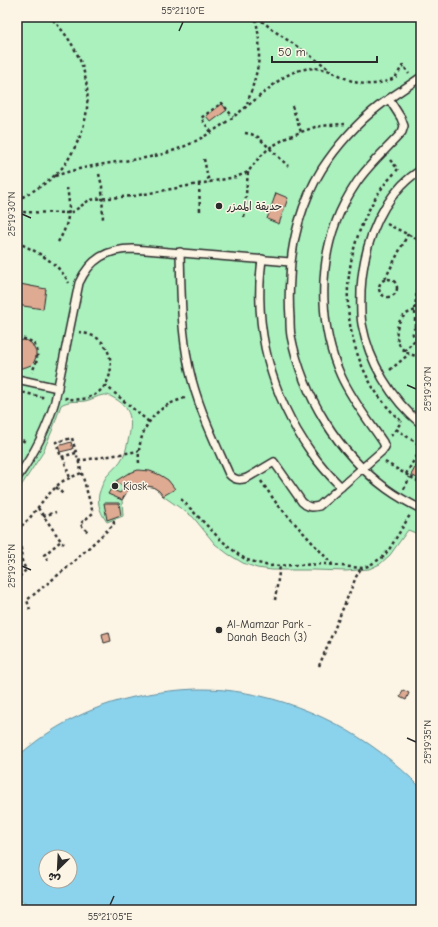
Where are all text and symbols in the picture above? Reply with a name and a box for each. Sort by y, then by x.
text: 55°21'10"E [161,5,205,17]
scale bar [272,38,377,64]
text: 50 m [278,45,306,59]
text: 25°19'30"N [6,192,18,236]
place label: حديقة الممزر [226,200,282,213]
marker: حديقة الممزر [214,201,224,211]
text: 25°19'30"N [422,367,434,411]
place label: Kiosk [123,480,148,493]
marker: Kiosk [110,481,120,491]
text: 25°19'35"N [6,544,18,588]
place label: Al-Mamzar Park - Danah Beach (3) [227,618,312,644]
marker: Al-Mamzar Park - Danah Beach (3) [214,625,224,635]
text: 25°19'35"N [422,720,434,764]
north arrow [38,849,78,889]
text: ش [46,869,62,886]
text: 55°21'05"E [88,911,132,923]

